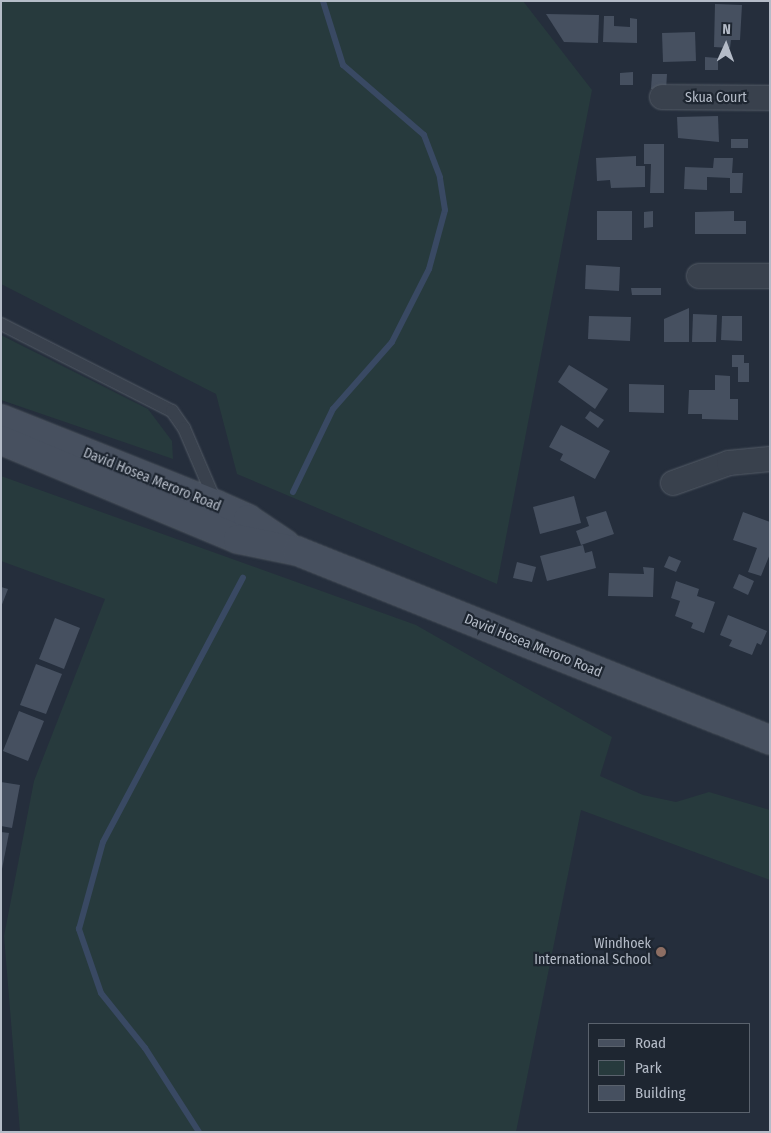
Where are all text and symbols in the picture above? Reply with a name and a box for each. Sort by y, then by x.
north arrow [701,20,751,70]
text: N [722,21,731,38]
street label: Skua Court [685,90,747,106]
street label: David Hosea Meroro Road [81,445,223,515]
street label: David Hosea Meroro Road [462,611,604,681]
place label: Windhoek International School [534,936,651,969]
marker: Windhoek International School [655,946,667,958]
legend [588,1023,751,1113]
text: Road [635,1034,666,1052]
text: Park [635,1059,662,1077]
text: Building [635,1084,686,1102]

